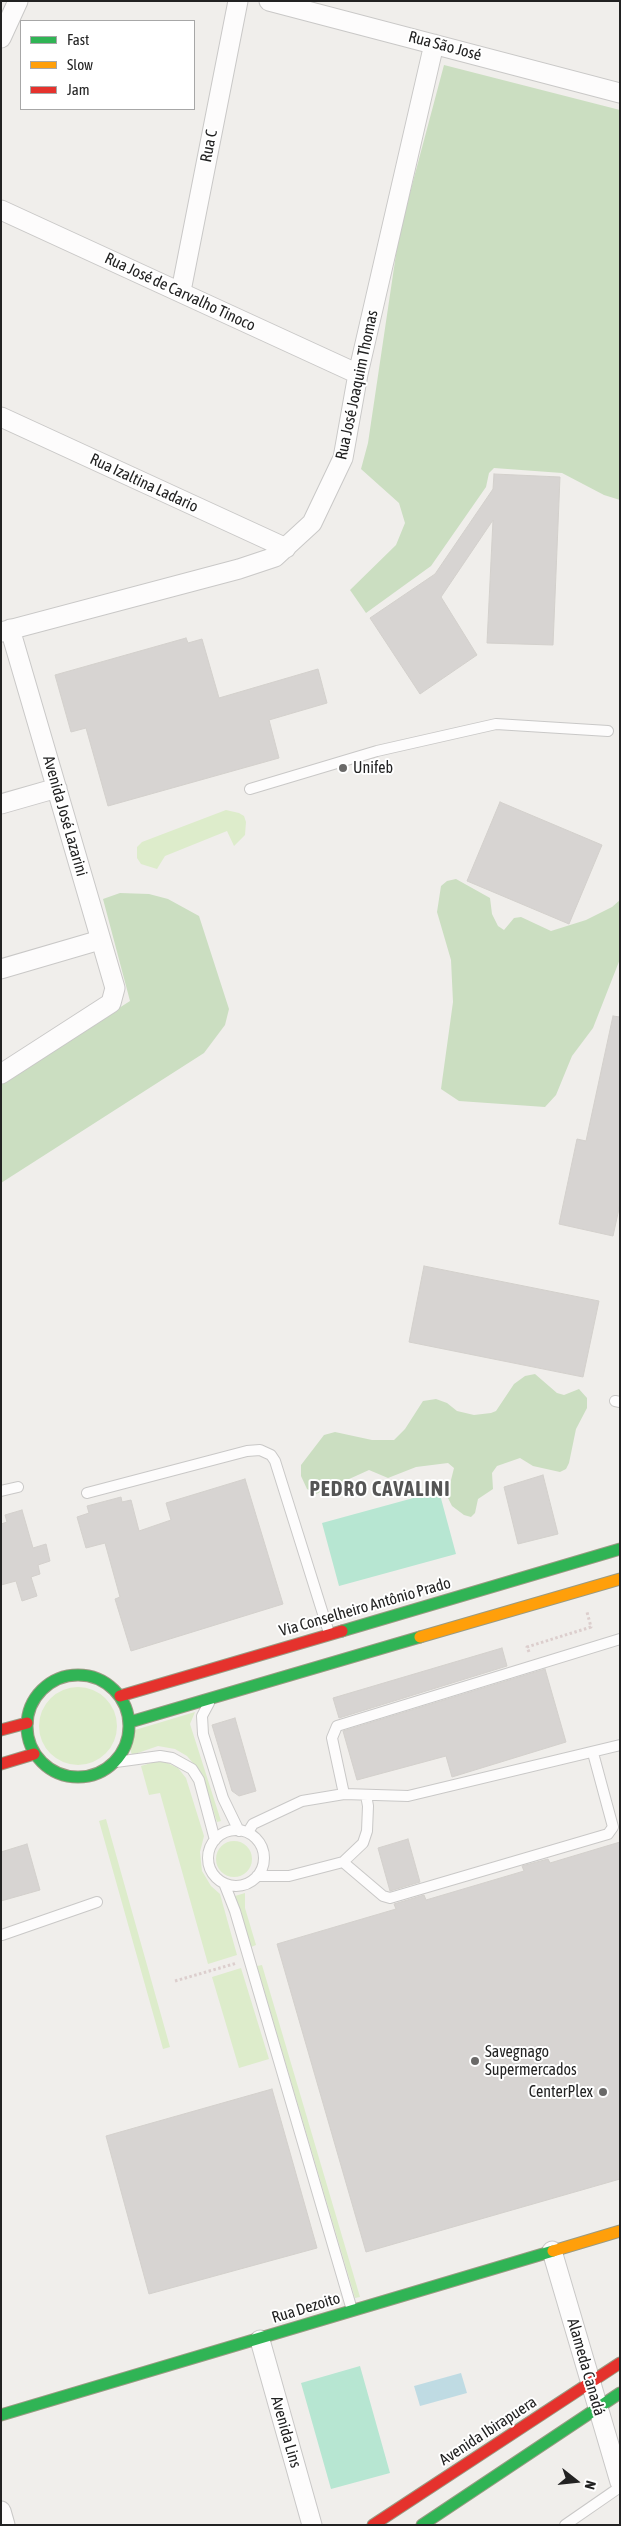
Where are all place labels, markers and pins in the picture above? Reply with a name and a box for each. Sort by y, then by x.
place label: Unifeb [353,758,393,778]
marker: Unifeb [337,762,349,774]
place label: Savegnago Supermercados [485,2042,577,2080]
marker: Savegnago Supermercados [469,2055,481,2067]
place label: CenterPlex [529,2082,593,2102]
marker: CenterPlex [597,2086,609,2098]

